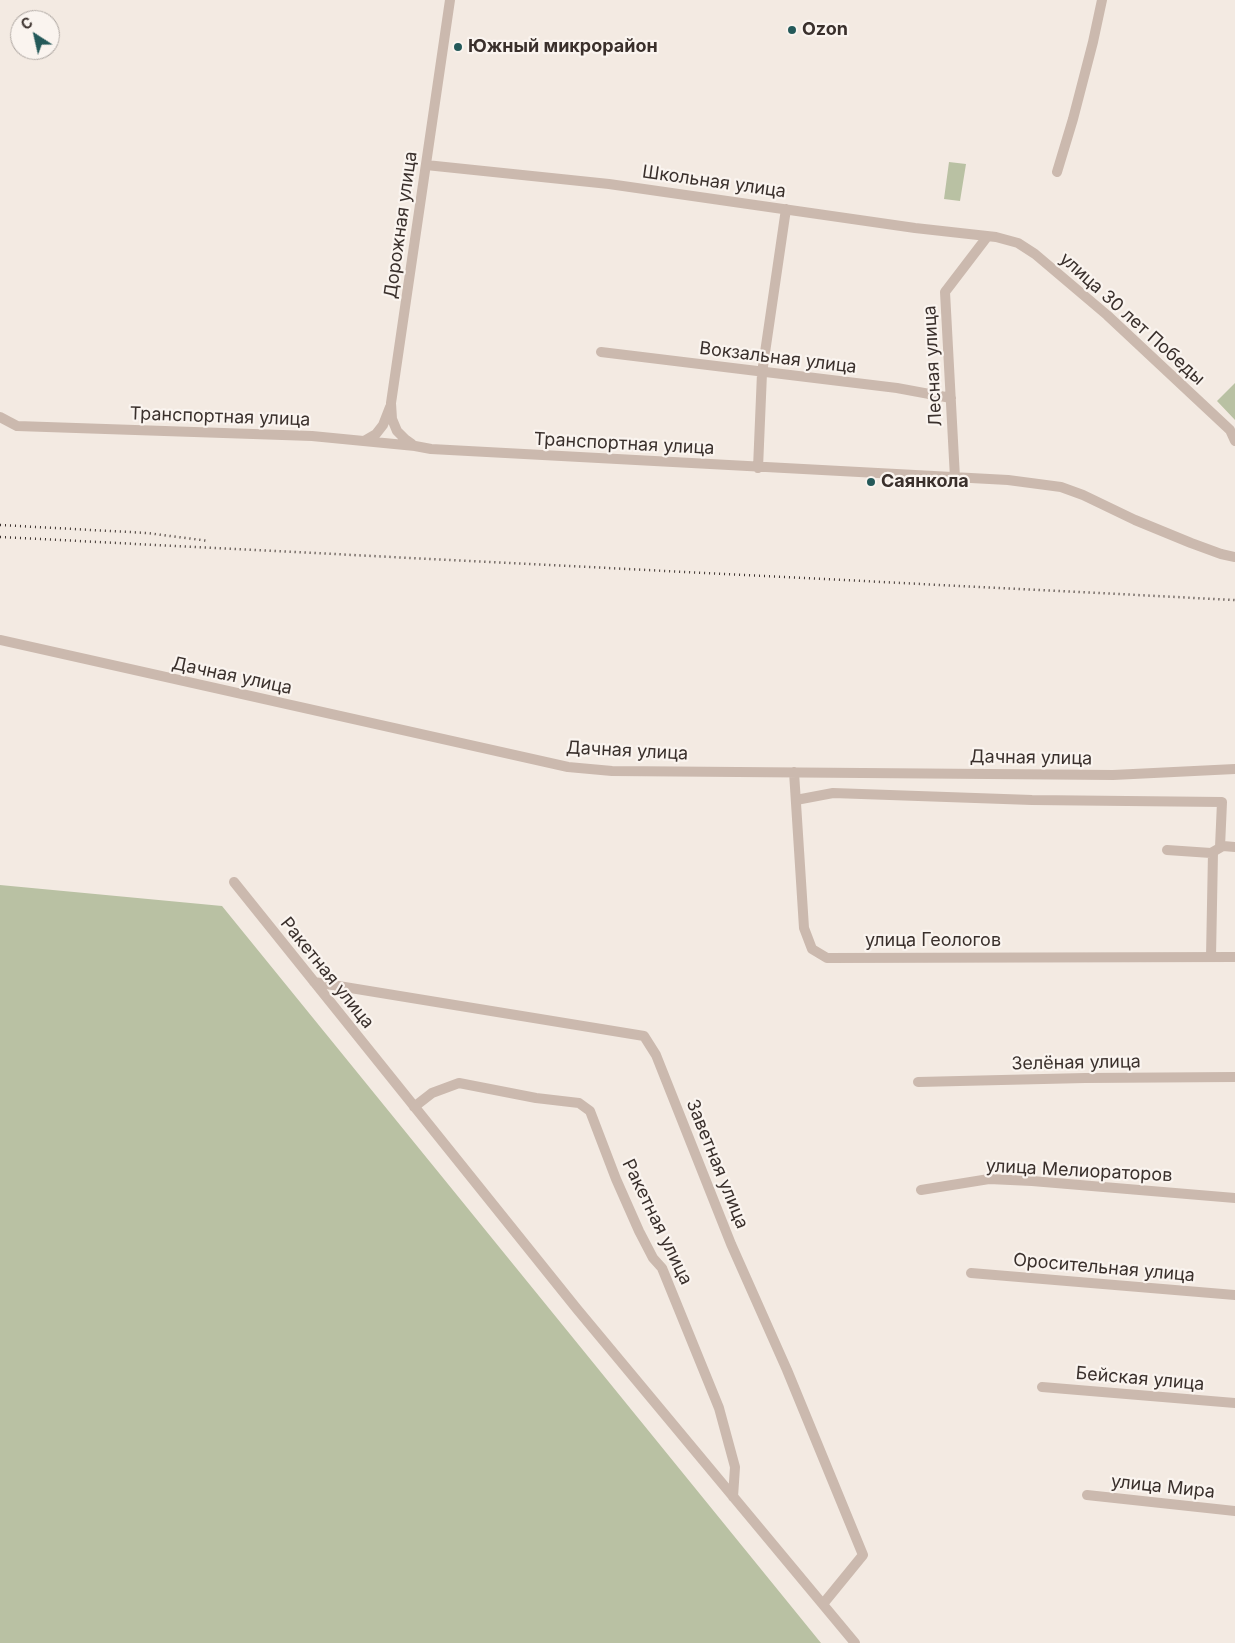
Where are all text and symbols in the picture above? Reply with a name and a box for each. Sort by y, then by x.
north arrow [10,10,60,60]
text: С [18,13,36,33]
place label: Ozon [802,19,848,41]
marker: Ozon [786,24,798,36]
place label: Южный микрорайон [468,36,658,58]
marker: Южный микрорайон [452,41,464,53]
street label: Дорожная улица [380,150,422,300]
street label: Школьная улица [641,161,787,203]
street label: улица 30 лет Победы [1055,248,1209,390]
street label: Лесная улица [919,305,947,427]
street label: Вокзальная улица [698,338,858,378]
street label: Транспортная улица [129,403,311,431]
street label: Транспортная улица [533,428,715,460]
place label: Саянкола [881,471,969,493]
marker: Саянкола [865,476,877,488]
street label: Дачная улица [170,653,294,699]
street label: Дачная улица [565,737,689,765]
street label: Дачная улица [970,746,1092,770]
street label: Ракетная улица [275,913,379,1033]
street label: улица Геологов [865,930,1001,952]
street label: Зелёная улица [1011,1051,1141,1075]
street label: Заветная улица [681,1096,753,1232]
street label: улица Мелиораторов [985,1155,1173,1187]
street label: Ракетная улица [617,1156,697,1288]
street label: Оросительная улица [1012,1249,1196,1287]
street label: Бейская улица [1075,1363,1205,1395]
street label: улица Мира [1110,1471,1216,1503]

